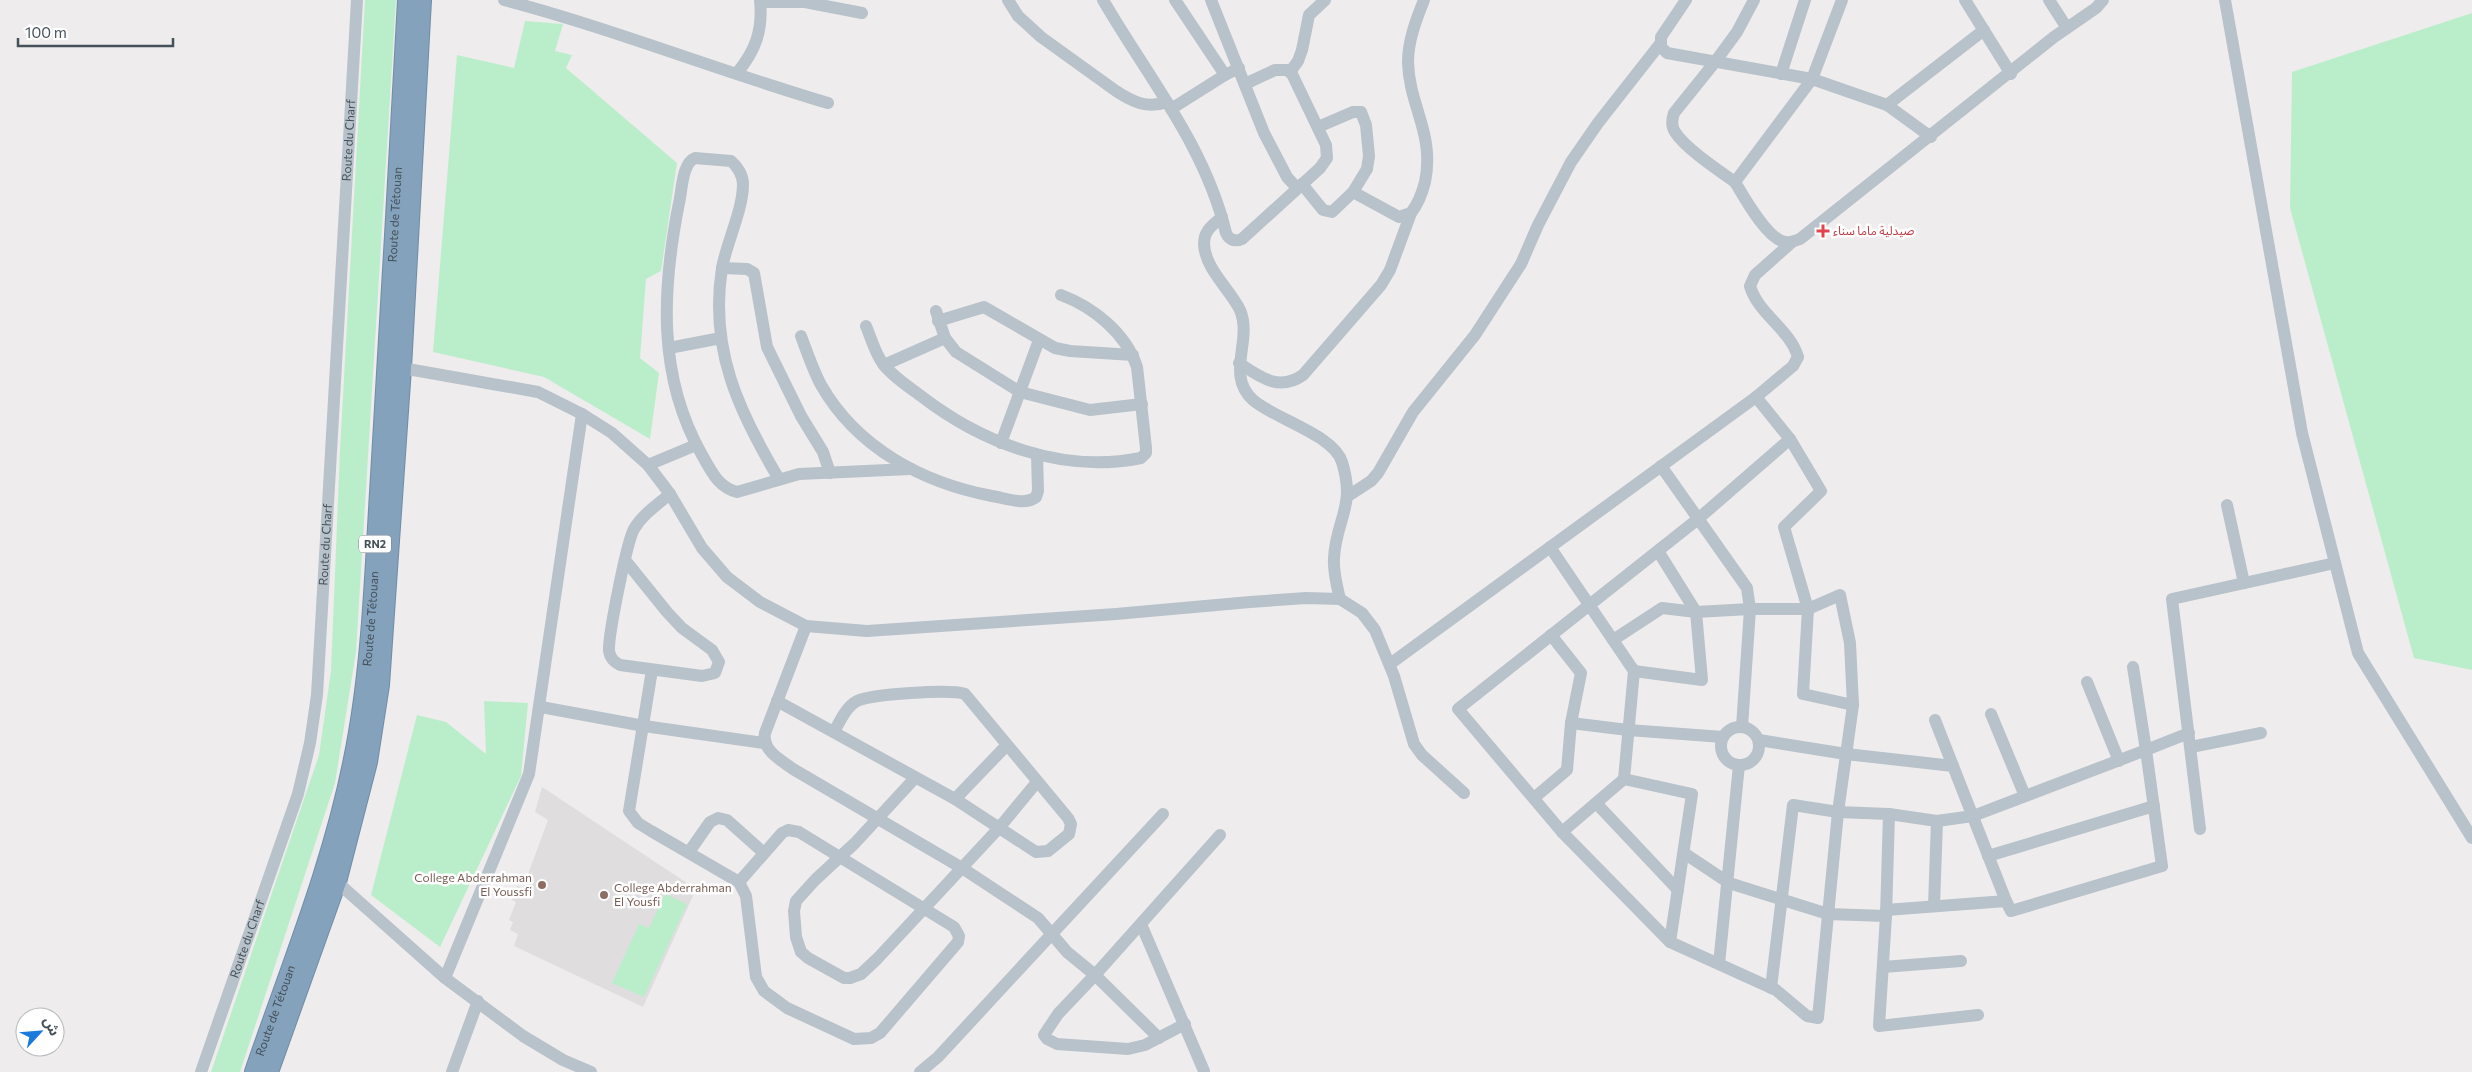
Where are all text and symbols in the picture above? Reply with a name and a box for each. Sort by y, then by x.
scale bar [18,15,172,47]
text: 100 m [25,23,67,41]
street label: Route du Charf [339,99,357,182]
street label: Route de Tétouan [385,167,404,263]
place label: صيدلية ماما سناء [1833,223,1914,238]
marker: صيدلية ماما سناء [1817,225,1829,237]
street label: Route du Charf [315,503,334,586]
road number: RN2 [359,536,391,552]
street label: Route de Tétouan [359,571,381,667]
place label: College Abderrahman El Youssfi [414,870,532,898]
marker: College Abderrahman El Youssfi [536,879,548,891]
place label: College Abderrahman El Yousfi [614,880,732,908]
marker: College Abderrahman El Yousfi [598,889,610,901]
street label: Route du Charf [226,897,267,980]
street label: Route de Tétouan [252,963,297,1058]
north arrow [15,1007,65,1057]
text: ش [40,1014,64,1038]

